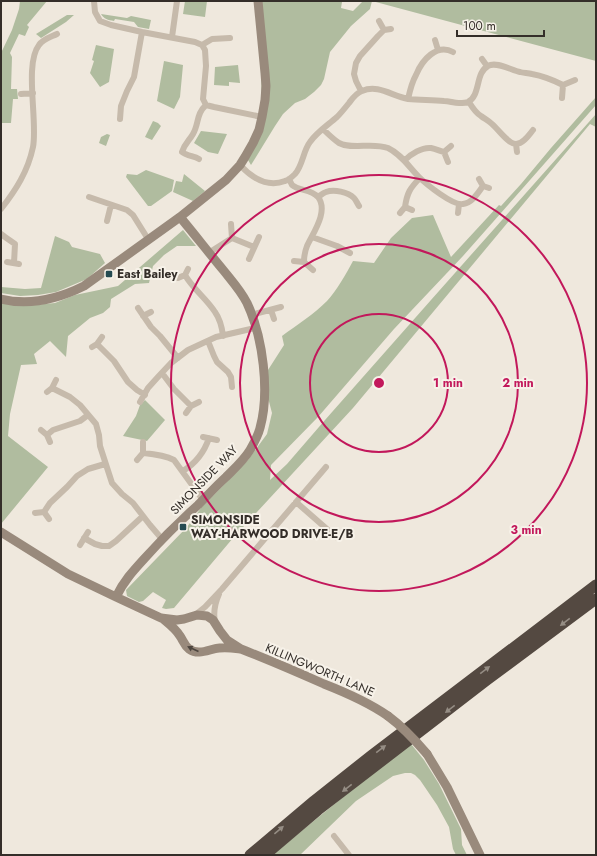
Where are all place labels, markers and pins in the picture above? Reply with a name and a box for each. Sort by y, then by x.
place label: East Bailey [117,265,178,283]
marker: East Bailey [104,269,114,279]
centre of rings [372,376,386,390]
place label: SIMONSIDE WAY-HARWOOD DRIVE-E/B [191,511,354,543]
marker: SIMONSIDE WAY-HARWOOD DRIVE-E/B [178,522,188,532]

